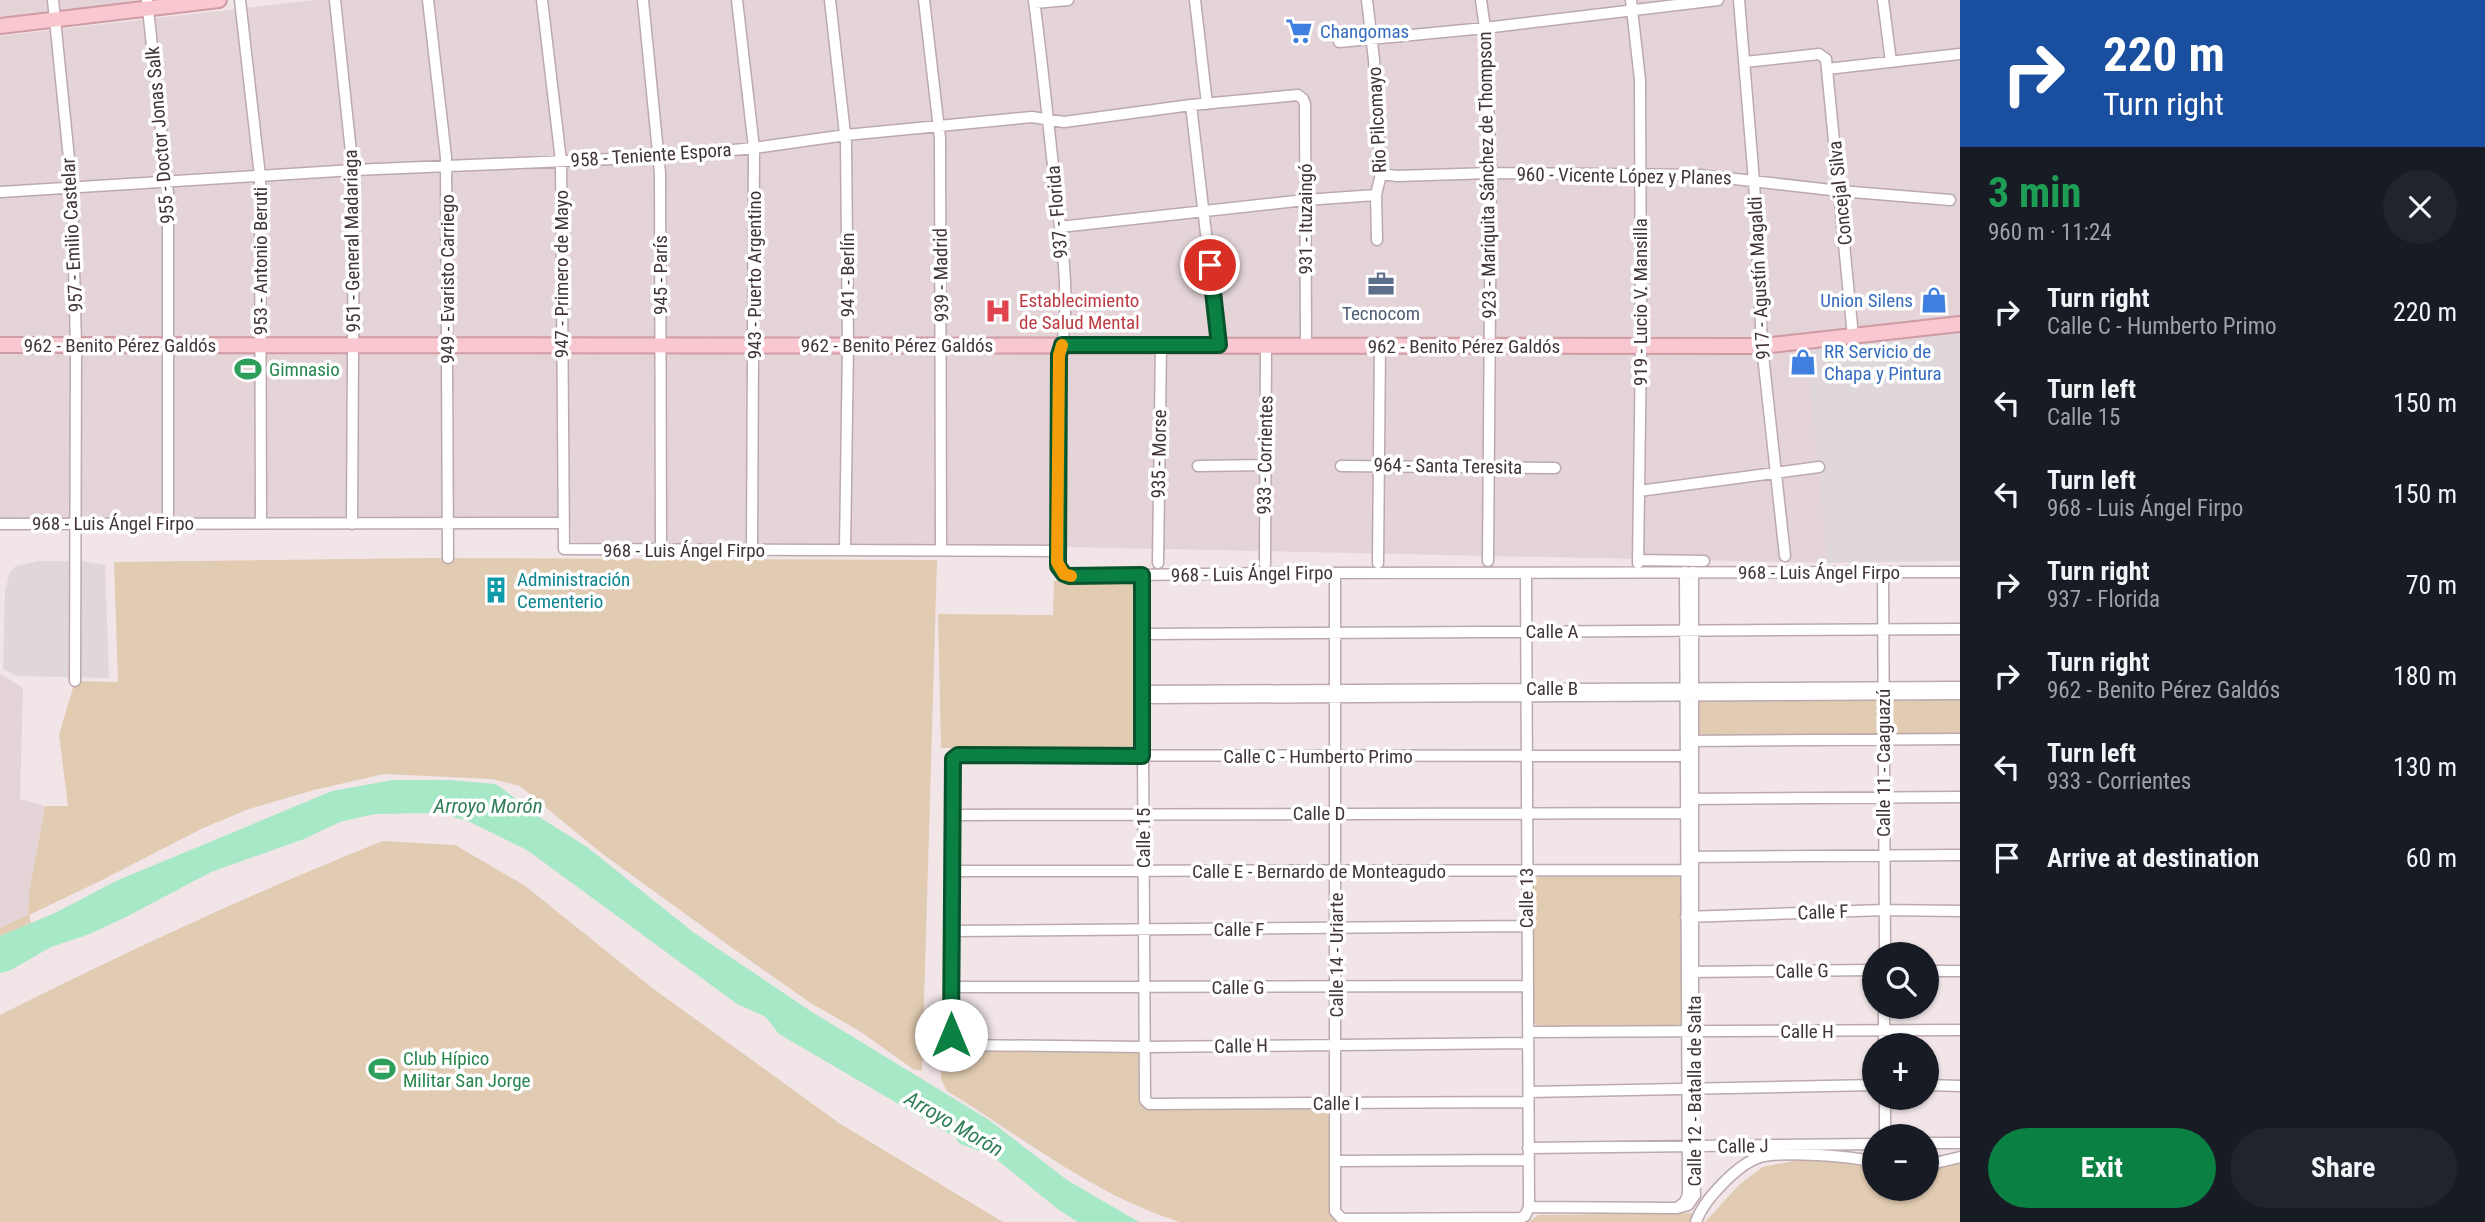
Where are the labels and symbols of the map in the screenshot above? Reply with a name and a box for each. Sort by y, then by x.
supermarket icon: Changomas [1284,16,1314,46]
place label: Changomas [1320,20,1409,43]
street label: 923 - Mariquita Sánchez de Thompson [1473,31,1501,319]
street label: 955 - Doctor Jonas Salk [141,45,179,225]
street label: Rio Pilcomayo [1363,66,1391,174]
street label: 958 - Teniente Espora [570,138,732,172]
street label: Concejal Silva [1823,140,1857,246]
street label: 951 - General Madariaga [339,149,365,333]
street label: 957 - Emilio Castelar [56,157,88,313]
street label: 931 - Ituzaingó [1294,163,1317,275]
street label: 960 - Vicente López y Planes [1516,163,1732,189]
street label: 937 - Florida [1041,165,1073,259]
street label: 953 - Antonio Beruti [249,187,272,335]
street label: 947 - Primero de Mayo [550,190,573,358]
street label: 943 - Puerto Argentino [743,191,766,359]
street label: 949 - Evaristo Carriego [436,194,459,364]
street label: 917 - Agustín Magaldi [1743,196,1775,360]
street label: 919 - Lucio V. Mansilla [1629,218,1652,386]
street label: 939 - Madrid [929,228,953,322]
street label: 941 - Berlín [836,233,859,317]
street label: 945 - París [649,235,672,315]
pin [1180,235,1240,295]
office icon: Tecnocom [1366,269,1396,299]
shop icon: Union Silens [1919,285,1949,315]
place label: Establecimiento de Salud Mental [1019,289,1140,334]
place label: Union Silens [1820,289,1913,312]
hospital icon: Establecimiento de Salud Mental [983,296,1013,326]
place label: Tecnocom [1342,302,1420,325]
street label: 962 - Benito Pérez Galdós [24,334,216,357]
street label: 962 - Benito Pérez Galdós [801,334,993,357]
street label: 962 - Benito Pérez Galdós [1368,335,1560,358]
place label: RR Servicio de Chapa y Pintura [1824,340,1942,385]
shop icon: RR Servicio de Chapa y Pintura [1788,347,1818,377]
sports icon: Gimnasio [233,354,263,384]
place label: Gimnasio [269,358,340,381]
street label: 933 - Corrientes [1252,395,1278,515]
street label: 935 - Morse [1147,409,1171,499]
street label: 964 - Santa Teresita [1374,453,1522,479]
street label: 968 - Luis Ángel Firpo [32,512,194,535]
street label: 968 - Luis Ángel Firpo [603,539,765,562]
street label: 968 - Luis Ángel Firpo [1171,561,1333,587]
street label: 968 - Luis Ángel Firpo [1738,561,1900,584]
place label: Administración Cementerio [517,568,630,613]
building icon: Administración Cementerio [481,575,511,605]
street label: Calle A [1526,620,1578,643]
street label: Calle B [1526,677,1578,700]
street label: Calle 11 - Caaguazú [1872,689,1895,837]
street label: Calle C - Humberto Primo [1223,745,1413,768]
water label: Arroyo Morón [432,794,543,818]
street label: Calle D [1293,802,1345,825]
street label: Calle 15 [1132,808,1155,868]
street label: Calle E - Bernardo de Monteagudo [1192,860,1446,883]
street label: Calle 13 [1515,868,1538,928]
street label: Calle 14 - Uriarte [1325,893,1348,1017]
street label: Calle F [1797,900,1849,924]
street label: Calle F [1214,918,1265,941]
street label: Calle G [1775,959,1829,983]
street label: Calle G [1211,976,1265,999]
street label: Calle 12 - Batalla de Salta [1683,995,1706,1187]
position arrow [914,998,988,1072]
street label: Calle H [1780,1020,1834,1043]
street label: Calle H [1214,1034,1268,1058]
place label: Club Hípico Militar San Jorge [403,1047,531,1092]
sports icon: Club Hípico Militar San Jorge [367,1054,397,1084]
water label: Arroyo Morón [900,1086,1007,1162]
street label: Calle I [1313,1092,1359,1115]
street label: Calle J [1717,1134,1769,1158]

